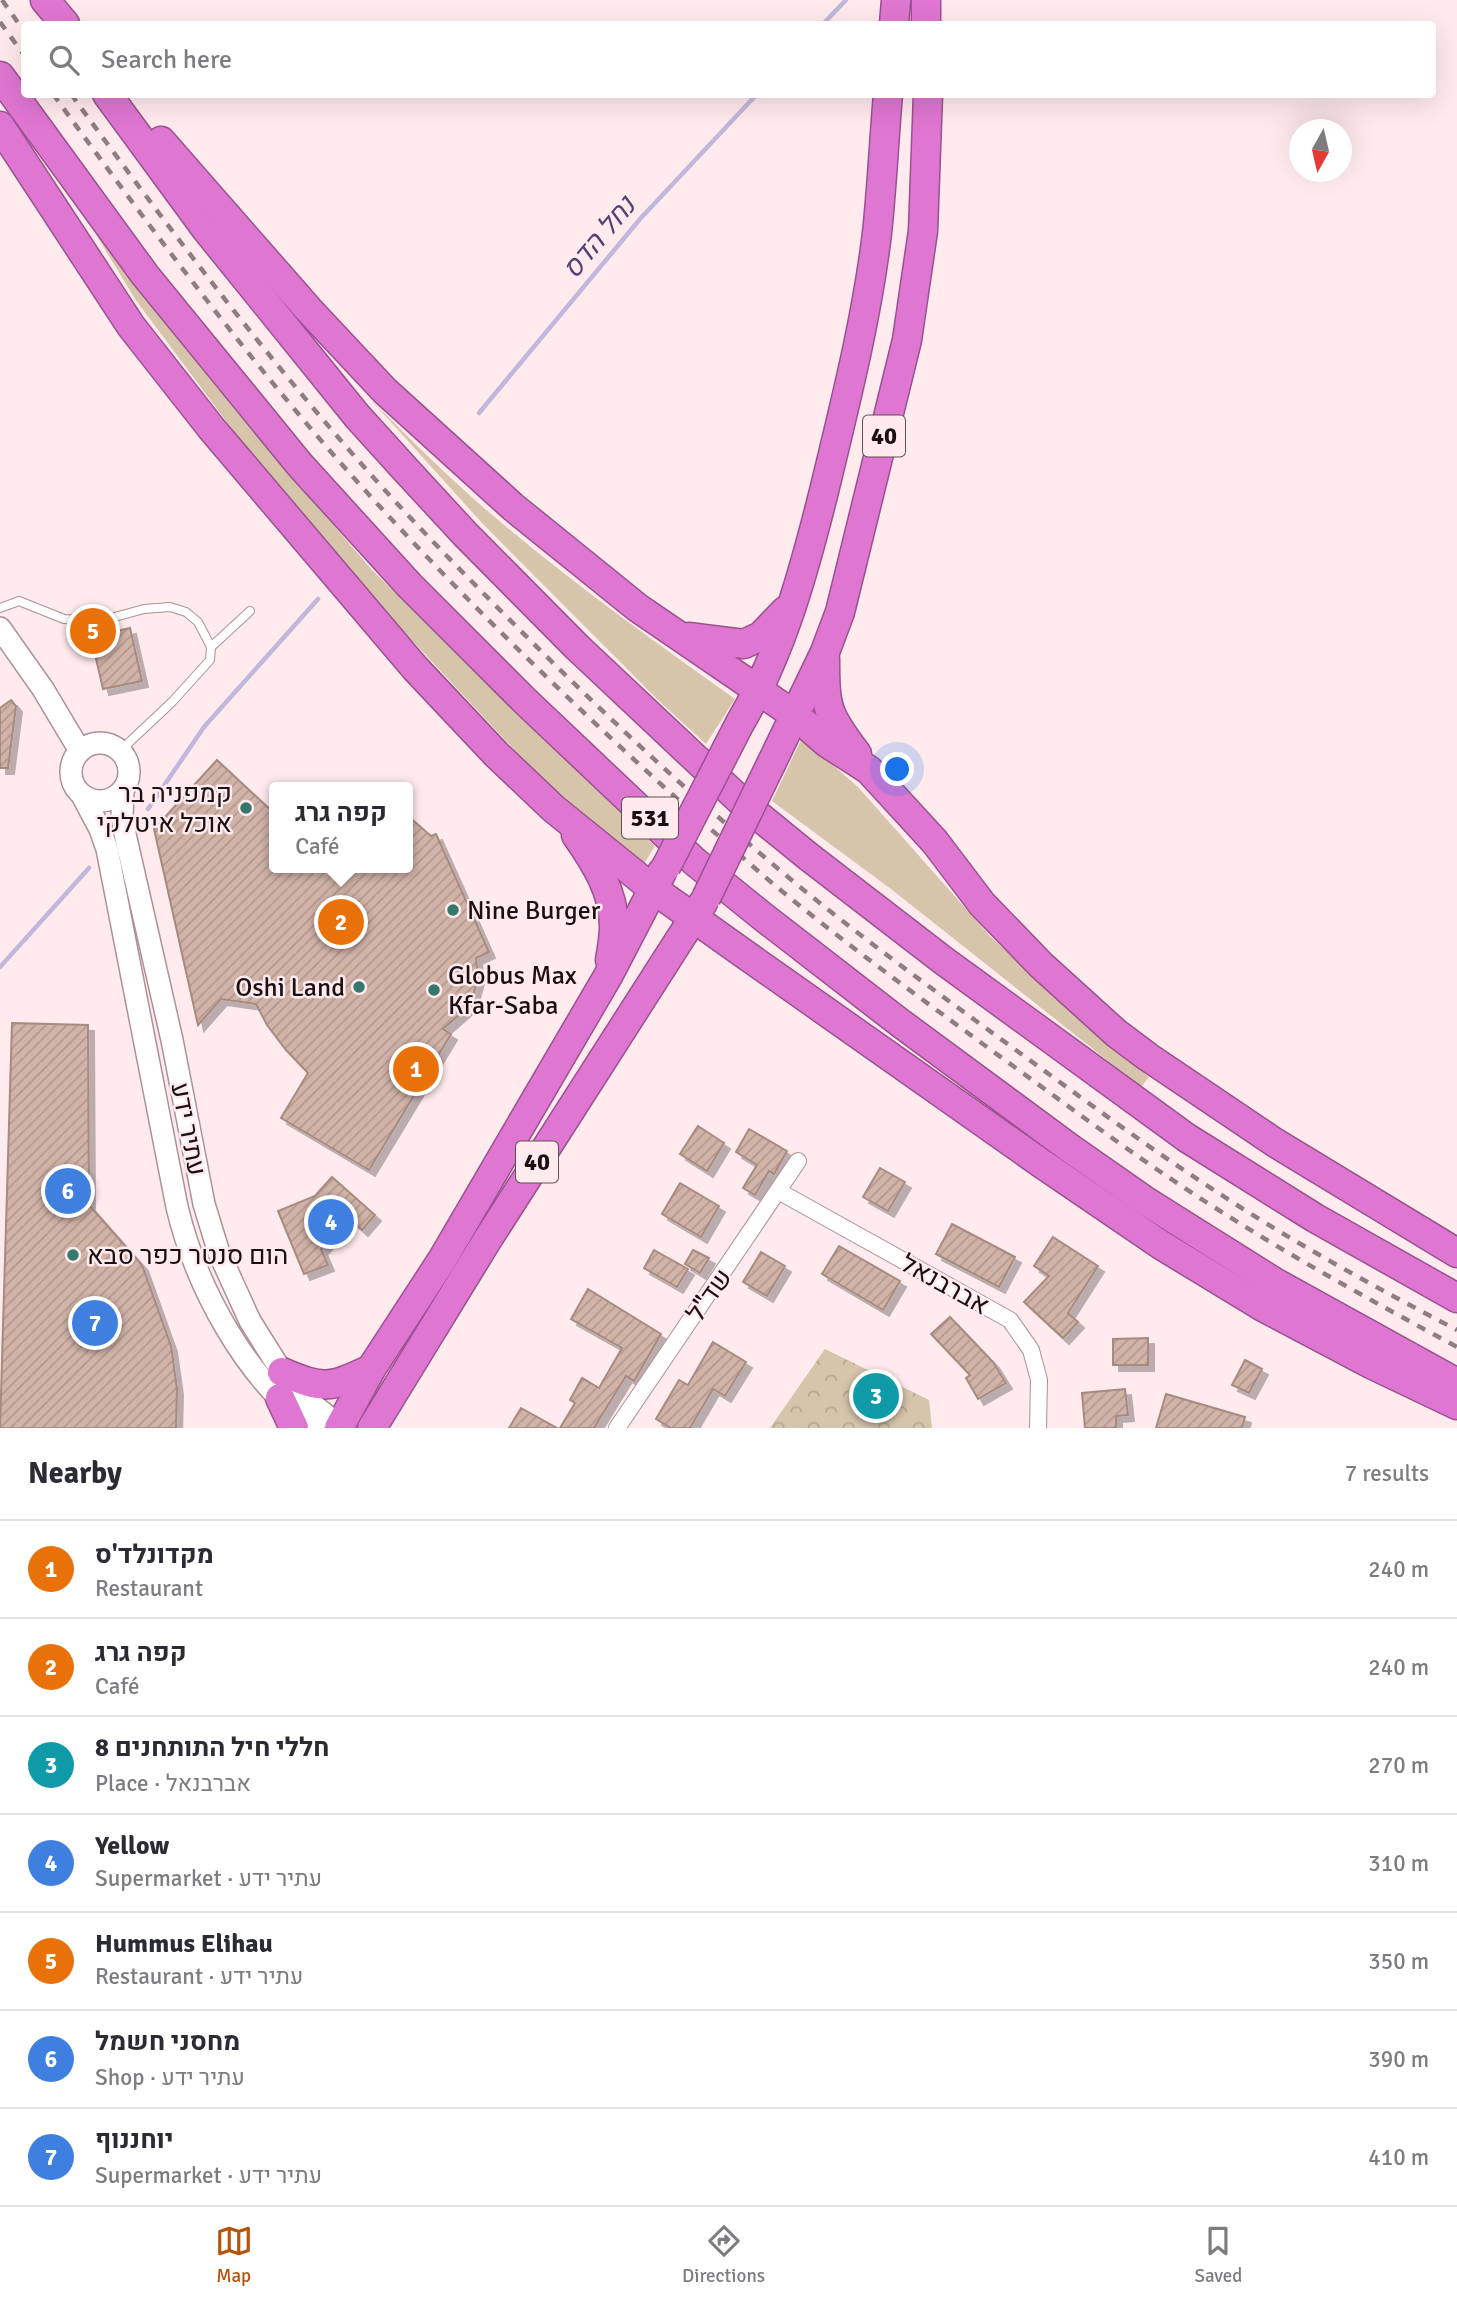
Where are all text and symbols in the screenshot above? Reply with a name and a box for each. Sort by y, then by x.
search box [21,21,1436,98]
icon: search [45,41,83,79]
text: Search here [101,44,232,76]
north arrow [1289,119,1352,182]
water label: נחל הדס [555,188,644,286]
road number: 40 [863,416,905,456]
pin: 5 [70,605,116,657]
your location [880,752,914,786]
place label: קמפניה בר אוכל איטלקי [97,778,232,840]
popup [269,782,413,873]
text: קפה גרג [295,797,387,829]
road number: 531 [622,798,678,838]
marker: קמפניה בר אוכל איטלקי [238,800,254,816]
text: Café [295,832,340,861]
place label: Nine Burger [467,895,601,927]
pin: 2 [318,896,364,948]
marker: Nine Burger [445,902,461,918]
place label: Globus Max Kfar-Saba [448,960,577,1022]
place label: Oshi Land [235,972,345,1004]
marker: Oshi Land [351,979,367,995]
marker: Globus Max Kfar-Saba [426,982,442,998]
pin: 1 [393,1043,439,1095]
street label: עתיר ידע [163,1080,213,1178]
road number: 40 [516,1142,558,1182]
pin: 6 [45,1165,91,1217]
pin: 4 [308,1196,354,1248]
place label: הום סנטר כפר סבא [87,1240,288,1272]
marker: הום סנטר כפר סבא [65,1247,81,1263]
street label: אברבנאל [895,1248,994,1322]
street label: שד"ל [680,1263,739,1328]
pin: 7 [72,1297,118,1349]
pin: 3 [853,1370,899,1422]
text: Nearby [28,1455,122,1492]
text: 7 results [1345,1459,1429,1488]
text: מקדונלד'ס [95,1539,214,1571]
text: 1 [45,1555,57,1584]
text: 240 m [1368,1555,1429,1584]
text: Restaurant [95,1574,203,1603]
text: קפה גרג [95,1637,187,1669]
text: 2 [45,1653,57,1682]
text: 240 m [1368,1653,1429,1682]
text: Café [95,1672,139,1701]
text: 8 חללי חיל התותחנים [95,1732,329,1764]
text: 3 [45,1751,57,1780]
text: 270 m [1368,1751,1429,1780]
text: Place · אברבנאל [95,1769,251,1798]
text: Yellow [95,1830,169,1862]
text: 4 [45,1849,57,1878]
text: 310 m [1368,1849,1429,1878]
text: Supermarket · עתיר ידע [95,1864,322,1893]
text: Hummus Elihau [95,1928,273,1960]
text: 5 [45,1947,57,1976]
text: 350 m [1368,1947,1429,1976]
text: Restaurant · עתיר ידע [95,1962,303,1991]
text: מחסני חשמל [95,2026,240,2058]
text: 6 [45,2045,57,2074]
text: 390 m [1368,2045,1429,2074]
text: Shop · עתיר ידע [95,2063,245,2092]
text: יוחננוף [95,2124,174,2156]
text: 7 [45,2143,57,2172]
text: 410 m [1368,2143,1429,2172]
text: Supermarket · עתיר ידע [95,2161,322,2190]
tab: Map [215,2222,253,2288]
tab: Directions [682,2222,765,2288]
tab: Saved [1194,2222,1242,2288]

